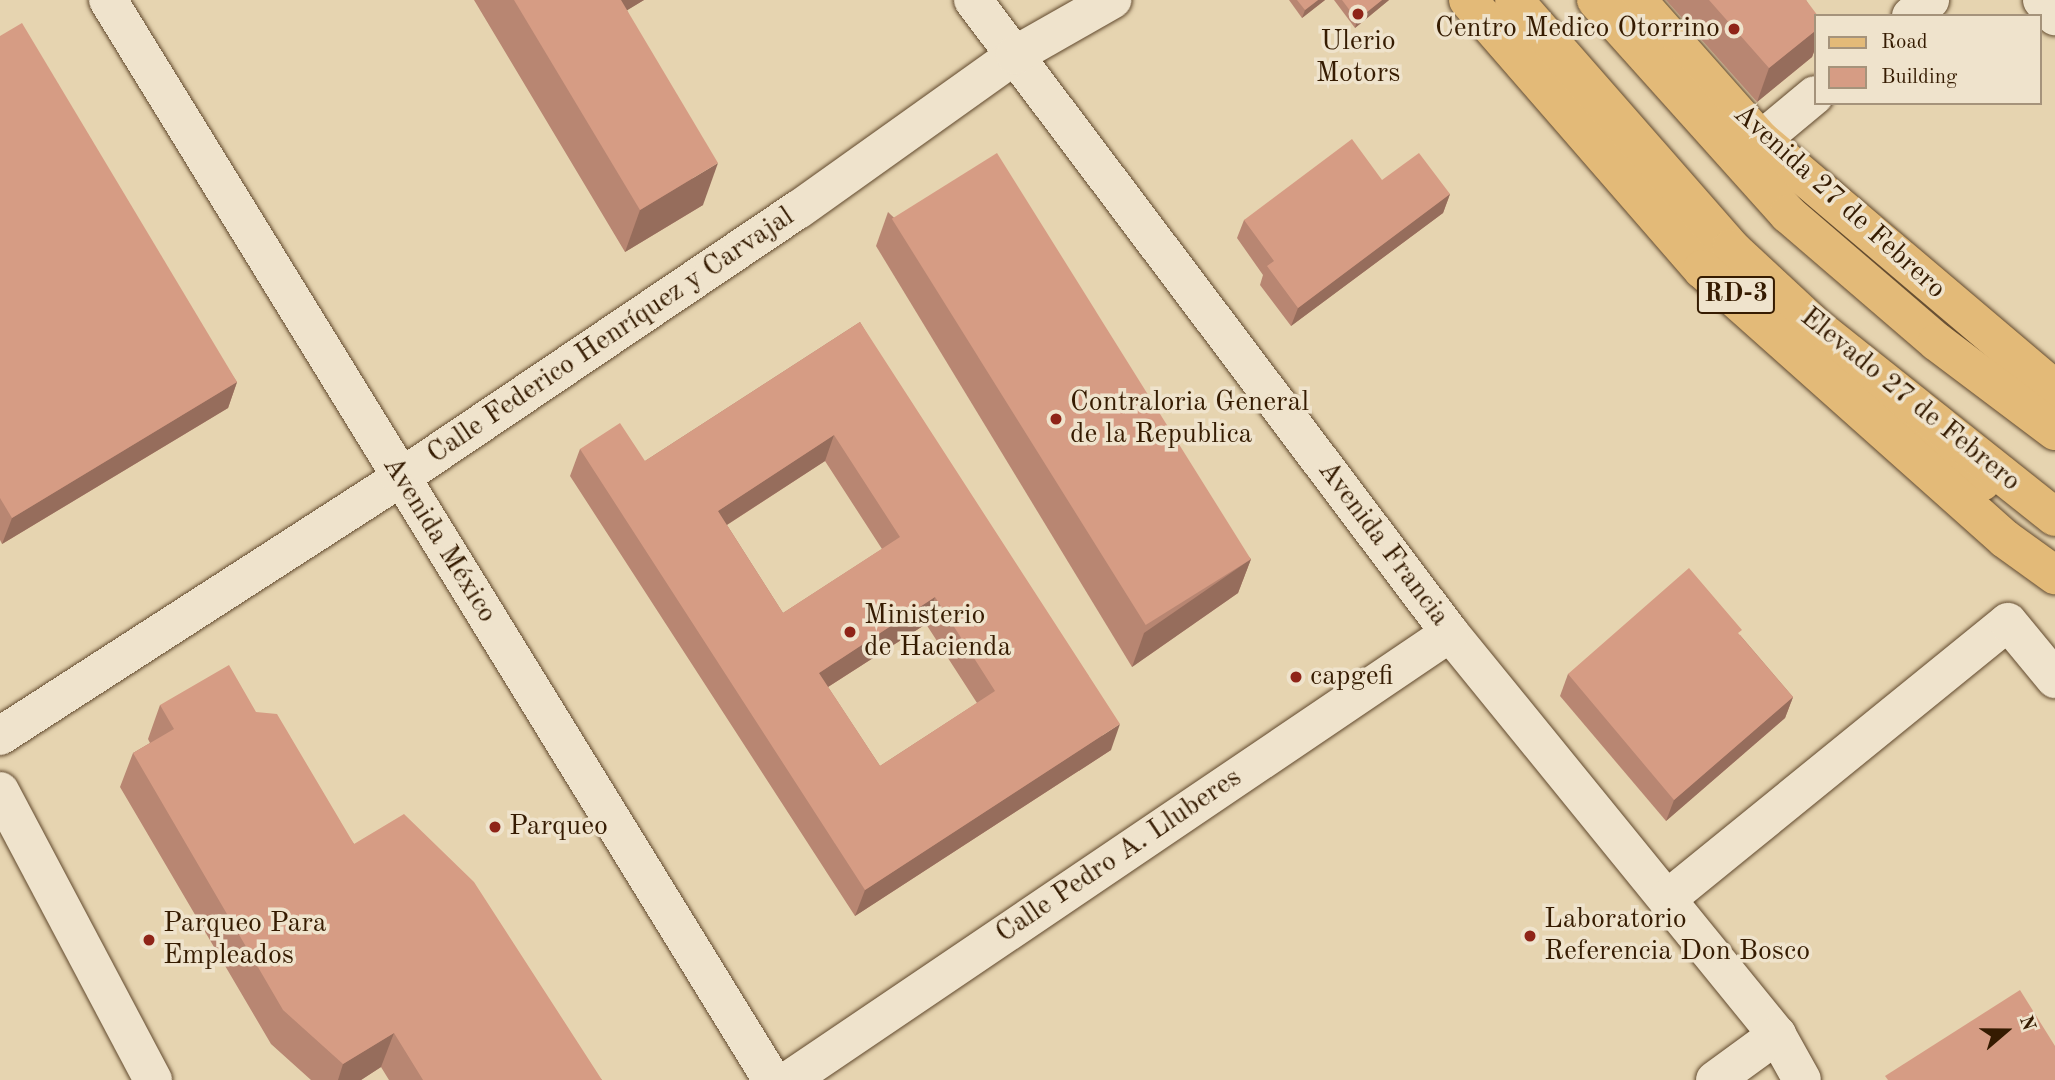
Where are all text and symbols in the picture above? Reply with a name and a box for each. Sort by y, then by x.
marker: Ulerio Motors [1350,6,1366,22]
place label: Centro Medico Otorrino [1435,12,1720,46]
legend [1814,14,2041,105]
marker: Centro Medico Otorrino [1726,21,1742,37]
place label: Ulerio Motors [1316,25,1400,91]
text: Road [1881,32,1928,53]
text: Building [1881,67,1957,88]
street label: Avenida 27 de Febrero [1726,98,1952,306]
street label: Calle Federico Henríquez y Carvajal [421,201,801,471]
road number: RD-3 [1696,272,1776,318]
street label: Elevado 27 de Febrero [1793,301,2027,499]
place label: Contraloria General de la Republica [1070,386,1309,452]
marker: Contraloria General de la Republica [1048,411,1064,427]
street label: Avenida México [375,451,503,629]
street label: Avenida Francia [1310,455,1456,633]
place label: Ministerio de Hacienda [864,599,1011,665]
marker: Ministerio de Hacienda [842,624,858,640]
place label: capgefi [1310,660,1393,694]
marker: capgefi [1288,669,1304,685]
street label: Calle Pedro A. Lluberes [990,761,1248,951]
place label: Parqueo [509,810,608,844]
marker: Parqueo [487,819,503,835]
place label: Laboratorio Referencia Don Bosco [1544,903,1810,969]
place label: Parqueo Para Empleados [163,907,327,973]
marker: Laboratorio Referencia Don Bosco [1522,928,1538,944]
marker: Parqueo Para Empleados [141,932,157,948]
north arrow [1971,996,2041,1066]
text: N [2015,1014,2038,1034]

